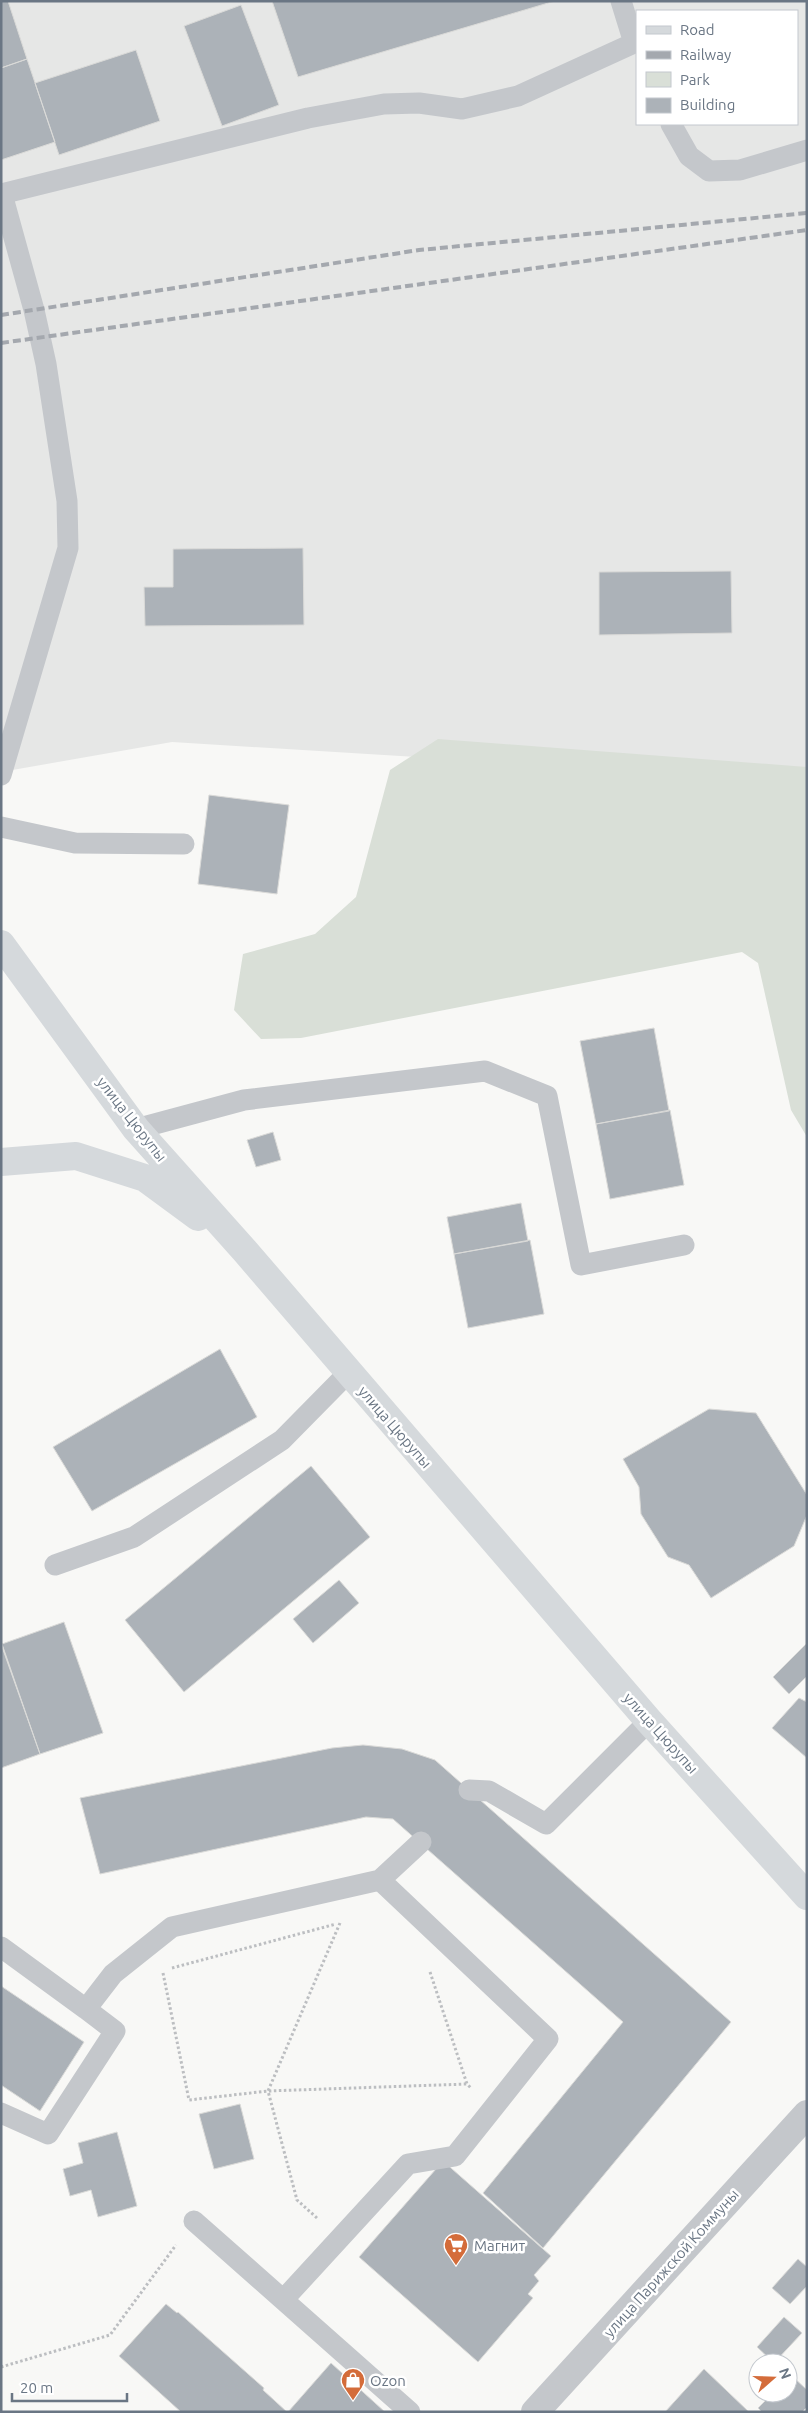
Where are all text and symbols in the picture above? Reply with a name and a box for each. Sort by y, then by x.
legend [636,10,798,125]
text: Road [680,21,715,38]
text: Railway [680,46,731,63]
text: Park [680,71,710,88]
text: Building [680,96,735,113]
street label: улица Цюрупы [94,1073,170,1165]
street label: улица Цюрупы [355,1383,435,1471]
street label: улица Цюрупы [620,1689,702,1777]
street label: улица Парижской Коммуны [600,2185,742,2341]
supermarket icon: Магнит [443,2232,469,2266]
place label: Магнит [474,2237,525,2254]
north arrow [748,2353,798,2403]
text: N [776,2366,795,2381]
shop icon: Ozon [340,2367,366,2401]
scale bar [12,2370,128,2402]
place label: Ozon [370,2372,406,2389]
text: 20 m [20,2379,53,2396]

